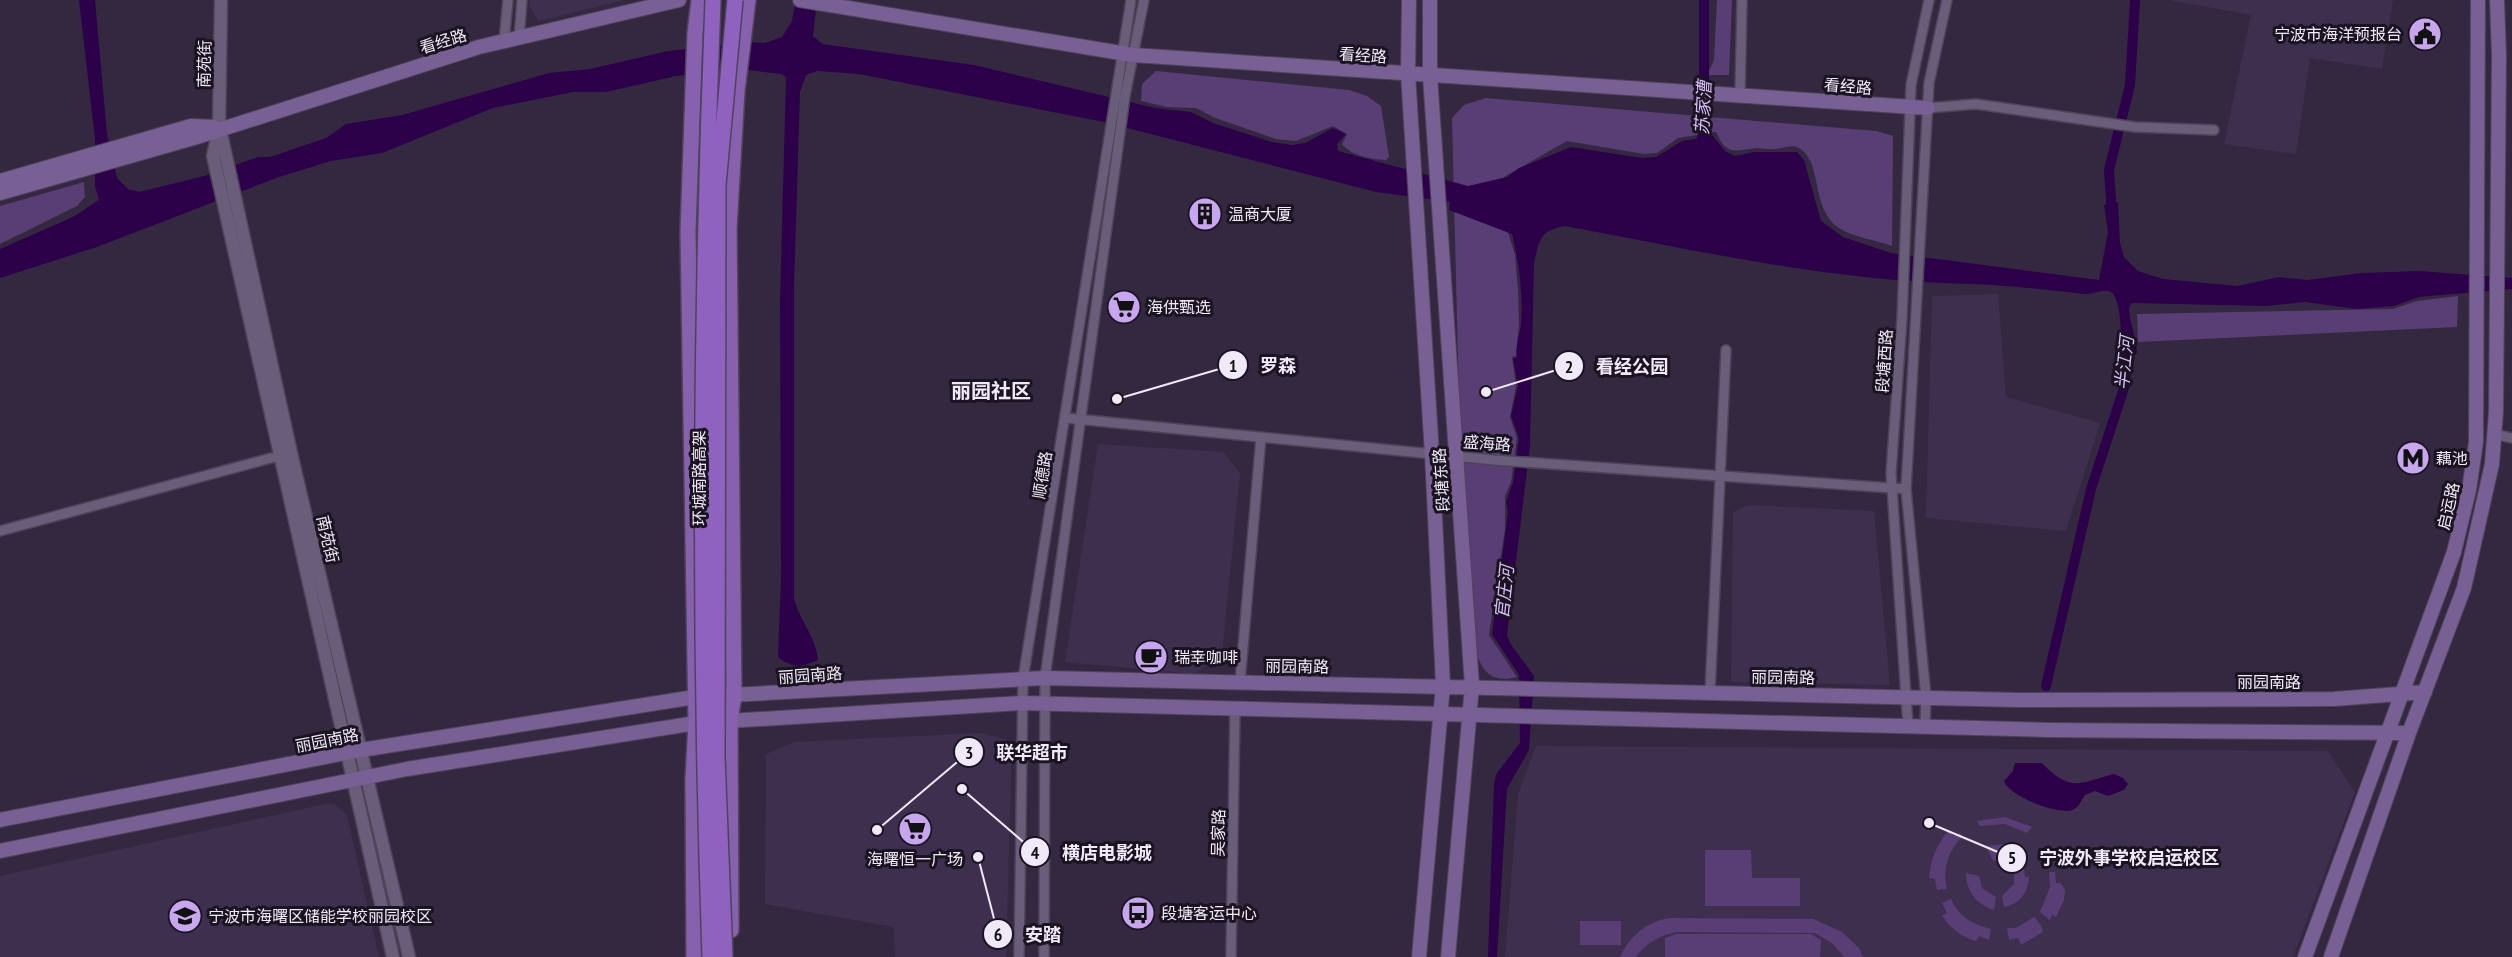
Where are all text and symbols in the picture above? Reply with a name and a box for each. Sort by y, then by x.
public building icon: 宁波市海洋预报台 [2407,16,2443,52]
street label: 看经路 [417,24,469,58]
place label: 宁波市海洋预报台 [2274,24,2402,44]
street label: 南苑街 [194,40,214,88]
street label: 看经路 [1338,43,1388,67]
street label: 看经路 [1823,74,1873,98]
water label: 苏家漕 [1690,77,1716,136]
building icon: 温商大厦 [1187,196,1223,232]
place label: 温商大厦 [1228,204,1292,224]
supermarket icon: 海供甄选 [1106,289,1142,325]
place label: 海供甄选 [1147,297,1211,317]
street label: 段塘西路 [1872,328,1896,394]
water label: 半江河 [2110,332,2139,391]
callout: 罗森 [1218,347,1308,383]
callout: 看经公园 [1554,348,1680,384]
text: 1 [1229,354,1237,377]
text: 罗森 [1260,354,1296,377]
text: 2 [1565,355,1573,378]
text: 看经公园 [1596,355,1668,378]
district label: 丽园社区 [951,378,1031,404]
street label: 环城南路高架 [689,430,709,526]
street label: 盛海路 [1462,431,1512,455]
metro station icon: 藕池 [2395,440,2431,476]
street label: 段塘东路 [1429,447,1453,513]
place label: 藕池 [2436,448,2468,468]
street label: 顺德路 [1028,450,1056,500]
street label: 启运路 [2433,480,2463,532]
street label: 南苑街 [313,513,343,565]
water label: 官庄河 [1490,561,1519,620]
cafe icon: 瑞幸咖啡 [1133,639,1169,675]
place label: 瑞幸咖啡 [1174,647,1238,667]
street label: 丽园南路 [1265,655,1329,677]
street label: 丽园南路 [777,663,843,687]
street label: 丽园南路 [1751,666,1815,688]
street label: 丽园南路 [2237,672,2301,692]
street label: 丽园南路 [294,724,360,756]
callout: 联华超市 [954,734,1080,770]
text: 3 [965,741,973,764]
text: 联华超市 [996,741,1068,764]
street label: 吴家路 [1208,809,1228,857]
supermarket icon: 海曙恒一广场 [897,811,933,847]
callout: 横店电影城 [1020,834,1164,870]
callout: 宁波外事学校启运校区 [1997,840,2231,876]
text: 4 [1031,841,1040,864]
text: 横店电影城 [1062,841,1152,864]
text: 5 [2008,846,2016,869]
text: 宁波外事学校启运校区 [2039,846,2219,869]
place label: 海曙恒一广场 [867,849,963,869]
bus stop icon: 段塘客运中心 [1120,895,1156,931]
school or university icon: 宁波市海曙区储能学校丽园校区 [167,898,203,934]
place label: 段塘客运中心 [1161,903,1257,923]
place label: 宁波市海曙区储能学校丽园校区 [208,906,432,926]
callout: 安踏 [983,916,1073,952]
text: 6 [994,923,1002,946]
text: 安踏 [1025,923,1061,946]

